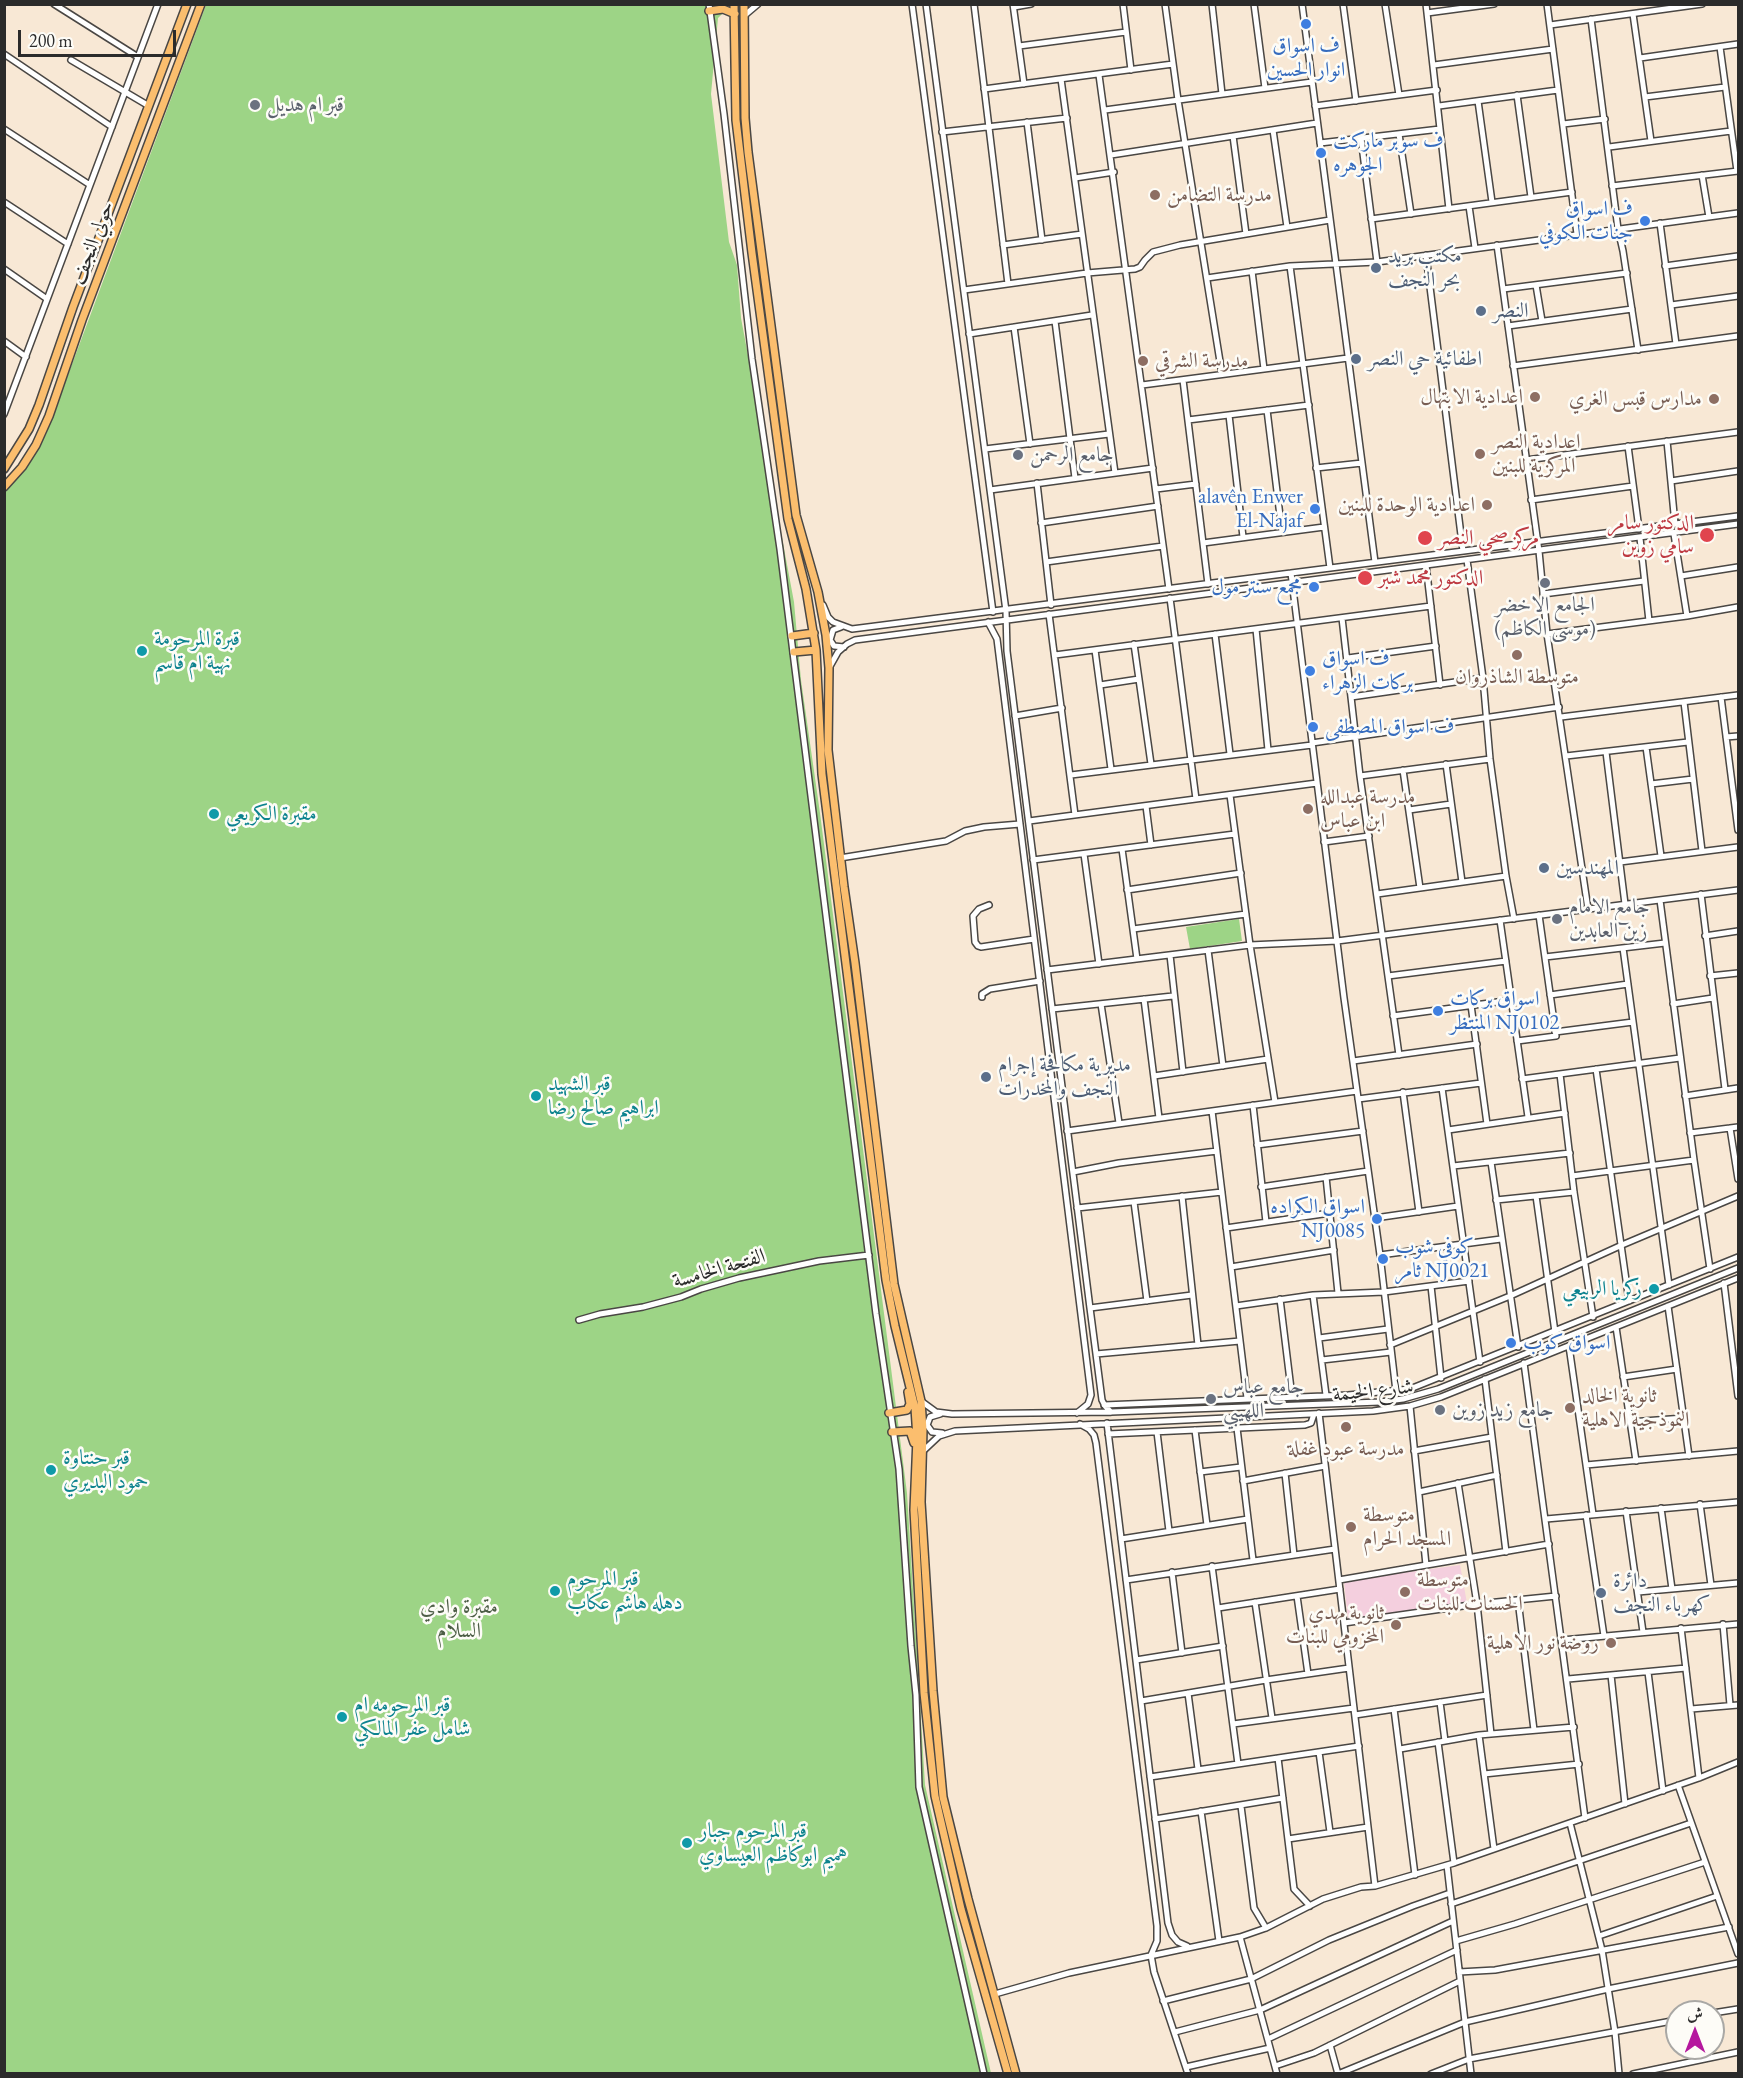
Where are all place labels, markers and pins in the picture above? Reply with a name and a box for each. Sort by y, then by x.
marker: ف اسواق انوار الحسين [1299,17,1313,31]
place label: ف اسواق انوار الحسين [1267,33,1345,83]
place label: قبر ام هديل [267,92,344,118]
marker: قبر ام هديل [248,98,262,112]
place label: ف سوبر ماركت الجوهره [1333,128,1444,178]
marker: ف سوبر ماركت الجوهره [1314,146,1328,160]
place label: مدرسة التضامن [1167,182,1272,208]
marker: مدرسة التضامن [1148,188,1162,202]
place label: ف اسواق جنات الكوفي [1539,196,1633,246]
marker: ف اسواق جنات الكوفي [1638,214,1652,228]
place label: مكتب بريد بحر النجف [1388,243,1462,293]
marker: مكتب بريد بحر النجف [1369,261,1383,275]
place label: النصر [1493,298,1529,324]
marker: النصر [1474,304,1488,318]
place label: اطفائية حي النصر [1368,346,1482,372]
place label: مدرسة الشرقي [1155,348,1248,374]
marker: اطفائية حي النصر [1349,352,1363,366]
marker: مدرسة الشرقي [1136,354,1150,368]
place label: اعدادية الابتهال [1420,384,1523,410]
place label: مدارس قبس الغري [1569,386,1702,412]
marker: اعدادية الابتهال [1528,390,1542,404]
marker: مدارس قبس الغري [1707,392,1721,406]
place label: اعدادية النصر المركزية للبنين [1492,429,1580,479]
place label: جامع الرحمن [1030,442,1114,468]
marker: اعدادية النصر المركزية للبنين [1473,447,1487,461]
marker: جامع الرحمن [1011,448,1025,462]
place label: alavên Enwer El-Najaf [1198,484,1303,534]
place label: اعدادية الوحدة للبنين [1338,492,1475,518]
marker: اعدادية الوحدة للبنين [1480,498,1494,512]
marker: alavên Enwer El-Najaf [1308,502,1322,516]
place label: الدكتور سامر سامي زوين [1608,510,1694,560]
place label: مركز صحي النصر [1438,525,1539,551]
marker: الدكتور سامر سامي زوين [1698,526,1716,544]
marker: مركز صحي النصر [1416,529,1434,547]
place label: الدكتور محمد شبر [1378,565,1483,591]
marker: الدكتور محمد شبر [1356,569,1374,587]
place label: مجمع سنتر مول [1211,574,1302,600]
marker: الجامع الاخضر (موسى الكاظم) [1538,576,1552,590]
marker: مجمع سنتر مول [1307,580,1321,594]
place label: الجامع الاخضر (موسى الكاظم) [1494,592,1596,642]
place label: قبرة المرحومة نهية ام قاسم [154,626,240,676]
marker: قبرة المرحومة نهية ام قاسم [135,644,149,658]
place label: ف اسواق بركات الزهراء [1322,646,1413,696]
marker: متوسطة الشاذروان [1510,648,1524,662]
marker: ف اسواق بركات الزهراء [1303,664,1317,678]
place label: متوسطة الشاذروان [1455,664,1579,690]
place label: ف اسواق المصطفى [1325,714,1454,740]
marker: ف اسواق المصطفى [1306,720,1320,734]
place label: مدرسة عبدالله ابن عباس [1320,784,1416,834]
place label: مقبرة الكريعي [226,801,317,827]
marker: مدرسة عبدالله ابن عباس [1301,802,1315,816]
marker: مقبرة الكريعي [207,807,221,821]
place label: المهندسين [1556,855,1619,881]
marker: المهندسين [1537,861,1551,875]
place label: جامع الامام زين العابدين [1569,894,1650,944]
marker: جامع الامام زين العابدين [1550,912,1564,926]
place label: اسواق بركات المنتظر NJ0102 [1450,986,1559,1036]
marker: اسواق بركات المنتظر NJ0102 [1431,1004,1445,1018]
place label: مديرية مكافحة إجرام النجف والمخدرات [998,1052,1131,1102]
marker: مديرية مكافحة إجرام النجف والمخدرات [979,1070,993,1084]
place label: قبر الشهيد ابراهيم صالح رضا [548,1071,659,1121]
marker: قبر الشهيد ابراهيم صالح رضا [529,1089,543,1103]
place label: اسواق الكراده NJ0085 [1270,1194,1365,1244]
marker: اسواق الكراده NJ0085 [1370,1212,1384,1226]
place label: كوفي شوب ثامر NJ0021 [1395,1234,1489,1284]
marker: كوفي شوب ثامر NJ0021 [1376,1252,1390,1266]
place label: زكريا الربيعي [1562,1276,1642,1302]
marker: زكريا الربيعي [1647,1282,1661,1296]
place label: اسواق كوب [1523,1330,1610,1356]
marker: اسواق كوب [1504,1336,1518,1350]
place label: جامع عباس اللهيبي [1223,1374,1304,1424]
place label: ثانوية الخالد النموذجية الاهلية [1582,1383,1690,1433]
marker: جامع عباس اللهيبي [1204,1392,1218,1406]
place label: جامع زيد زوين [1452,1397,1554,1423]
marker: ثانوية الخالد النموذجية الاهلية [1563,1401,1577,1415]
marker: جامع زيد زوين [1433,1403,1447,1417]
marker: مدرسة عبود غفلة [1339,1420,1353,1434]
place label: مدرسة عبود غفلة [1288,1436,1404,1462]
place label: قبر حنتاوة حمود البديري [63,1445,148,1495]
marker: قبر حنتاوة حمود البديري [44,1463,58,1477]
place label: متوسطة المسجد الحرام [1363,1502,1451,1552]
marker: متوسطة المسجد الحرام [1344,1520,1358,1534]
place label: قبر المرحوم دهله هاشم عكاب [567,1566,683,1616]
place label: متوسطة الحسنات للبنات [1417,1567,1523,1617]
place label: دائرة كهرباء النجف [1613,1568,1711,1618]
marker: قبر المرحوم دهله هاشم عكاب [548,1584,562,1598]
marker: متوسطة الحسنات للبنات [1398,1585,1412,1599]
marker: دائرة كهرباء النجف [1594,1586,1608,1600]
place label: ثانوية مهدي المخزومي للبنات [1286,1600,1384,1650]
marker: ثانوية مهدي المخزومي للبنات [1389,1618,1403,1632]
place label: روضة نور الاهلية [1487,1630,1599,1656]
marker: روضة نور الاهلية [1604,1636,1618,1650]
place label: قبر المرحومه ام شامل عفر المالكي [354,1692,471,1742]
marker: قبر المرحومه ام شامل عفر المالكي [335,1710,349,1724]
place label: قبر المرحوم جبار هميم ابوكاظم العيساوي [699,1818,847,1868]
marker: قبر المرحوم جبار هميم ابوكاظم العيساوي [680,1836,694,1850]

